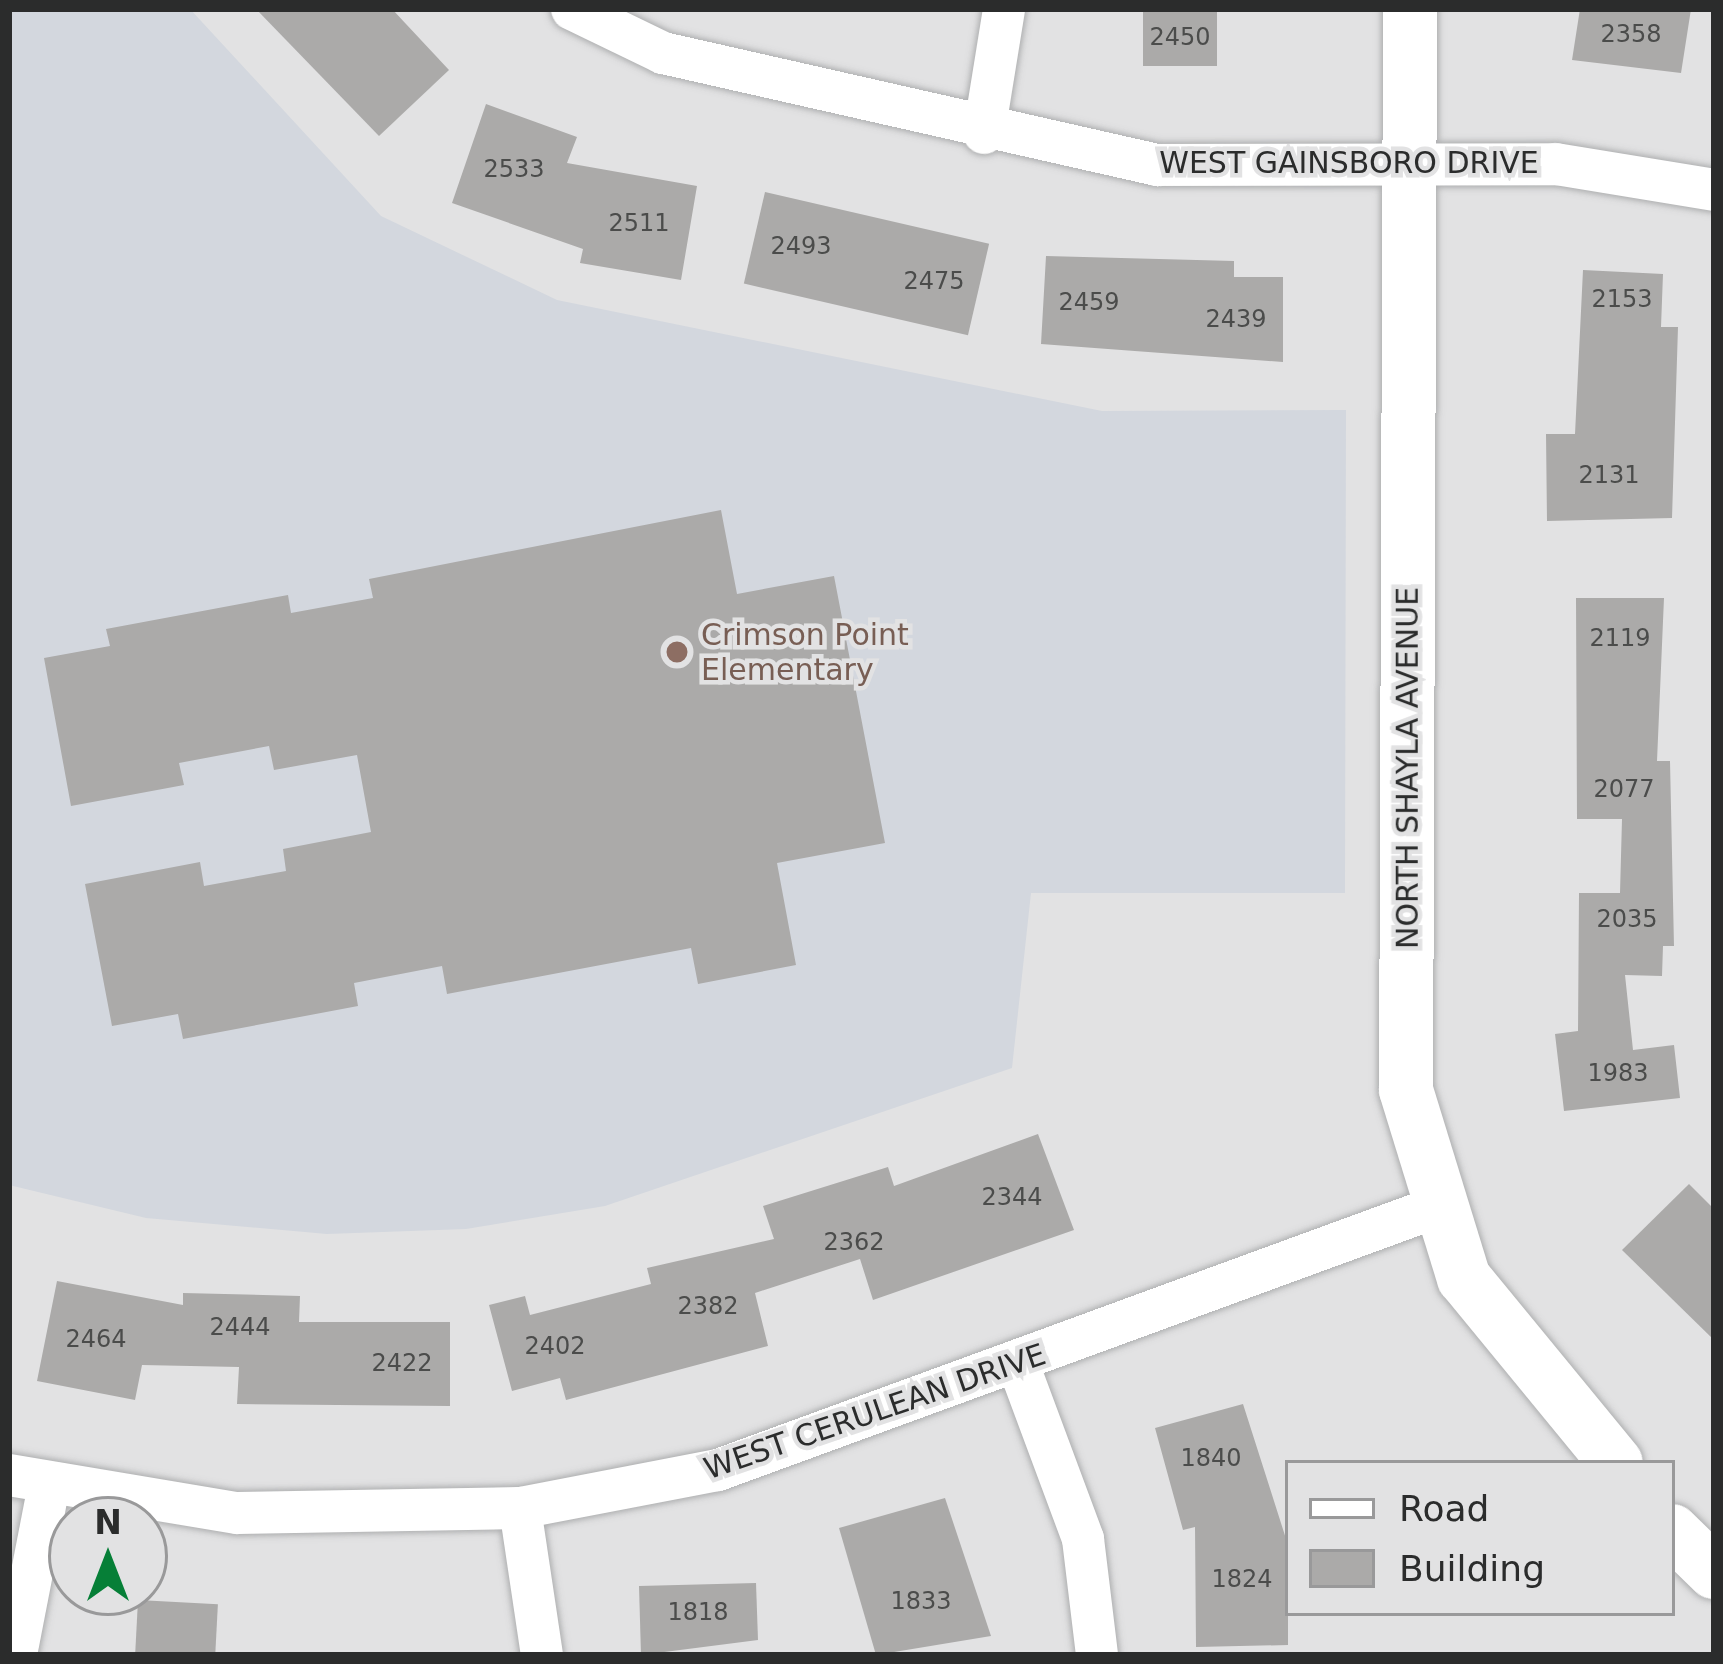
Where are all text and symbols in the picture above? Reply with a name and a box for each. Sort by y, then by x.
house number: 2358 [1600,21,1662,49]
house number: 2450 [1149,24,1211,52]
street label: WEST GAINSBORO DRIVE [1159,145,1539,181]
house number: 2533 [483,156,545,184]
house number: 2511 [608,210,670,238]
house number: 2493 [770,233,832,261]
house number: 2475 [903,268,965,296]
house number: 2153 [1591,286,1653,314]
house number: 2459 [1058,289,1120,317]
house number: 2439 [1205,306,1267,334]
house number: 2131 [1578,462,1640,490]
street label: NORTH SHAYLA AVENUE [1390,587,1426,949]
place label: Crimson Point Elementary [701,617,909,688]
house number: 2119 [1589,625,1651,653]
marker: Crimson Point Elementary [664,639,690,665]
house number: 2077 [1593,776,1655,804]
house number: 2035 [1596,906,1658,934]
house number: 1983 [1587,1060,1649,1088]
house number: 2344 [981,1184,1043,1212]
house number: 2362 [823,1229,885,1257]
house number: 2382 [677,1293,739,1321]
house number: 2444 [209,1314,271,1342]
house number: 2464 [65,1326,127,1354]
house number: 2402 [524,1333,586,1361]
street label: WEST CERULEAN DRIVE [700,1337,1050,1487]
house number: 2422 [371,1350,433,1378]
house number: 1840 [1180,1445,1242,1473]
legend [1285,1460,1675,1616]
text: Road [1399,1488,1489,1529]
north arrow [48,1496,168,1616]
text: N [94,1503,122,1542]
text: Building [1399,1548,1545,1589]
house number: 1824 [1211,1566,1273,1594]
house number: 1833 [890,1588,952,1616]
house number: 1818 [667,1599,729,1627]

